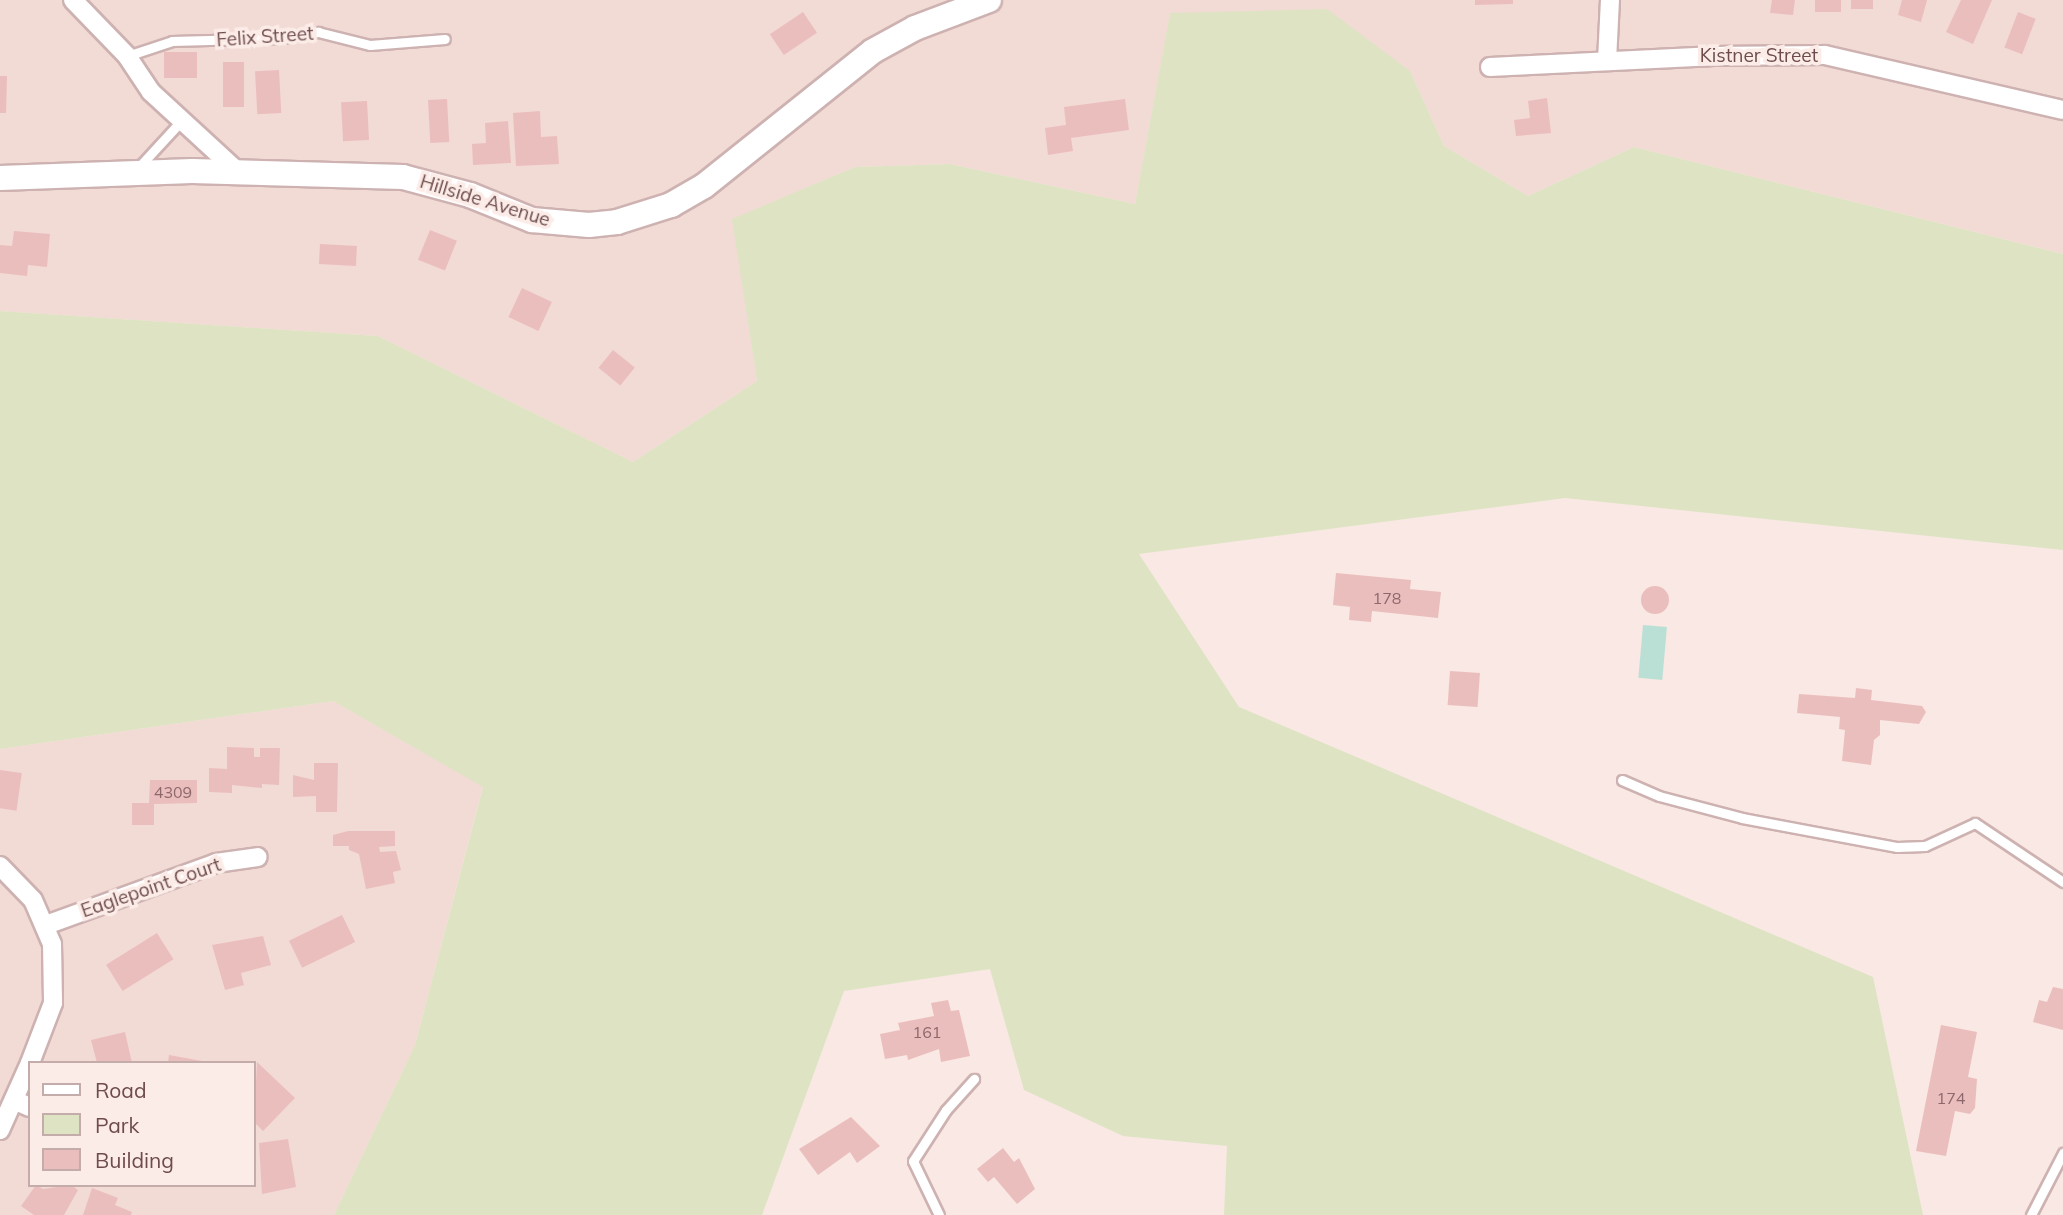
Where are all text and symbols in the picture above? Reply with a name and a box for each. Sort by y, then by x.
street label: Felix Street [216,22,314,52]
street label: Kistner Street [1700,45,1818,67]
street label: Hillside Avenue [417,170,553,232]
house number: 178 [1373,588,1401,608]
house number: 4309 [154,782,192,802]
street label: Eaglepoint Court [78,853,224,923]
house number: 161 [913,1022,941,1042]
legend [28,1061,256,1187]
text: Road [95,1077,146,1103]
house number: 174 [1937,1088,1965,1108]
text: Park [95,1112,139,1138]
text: Building [95,1147,174,1173]

